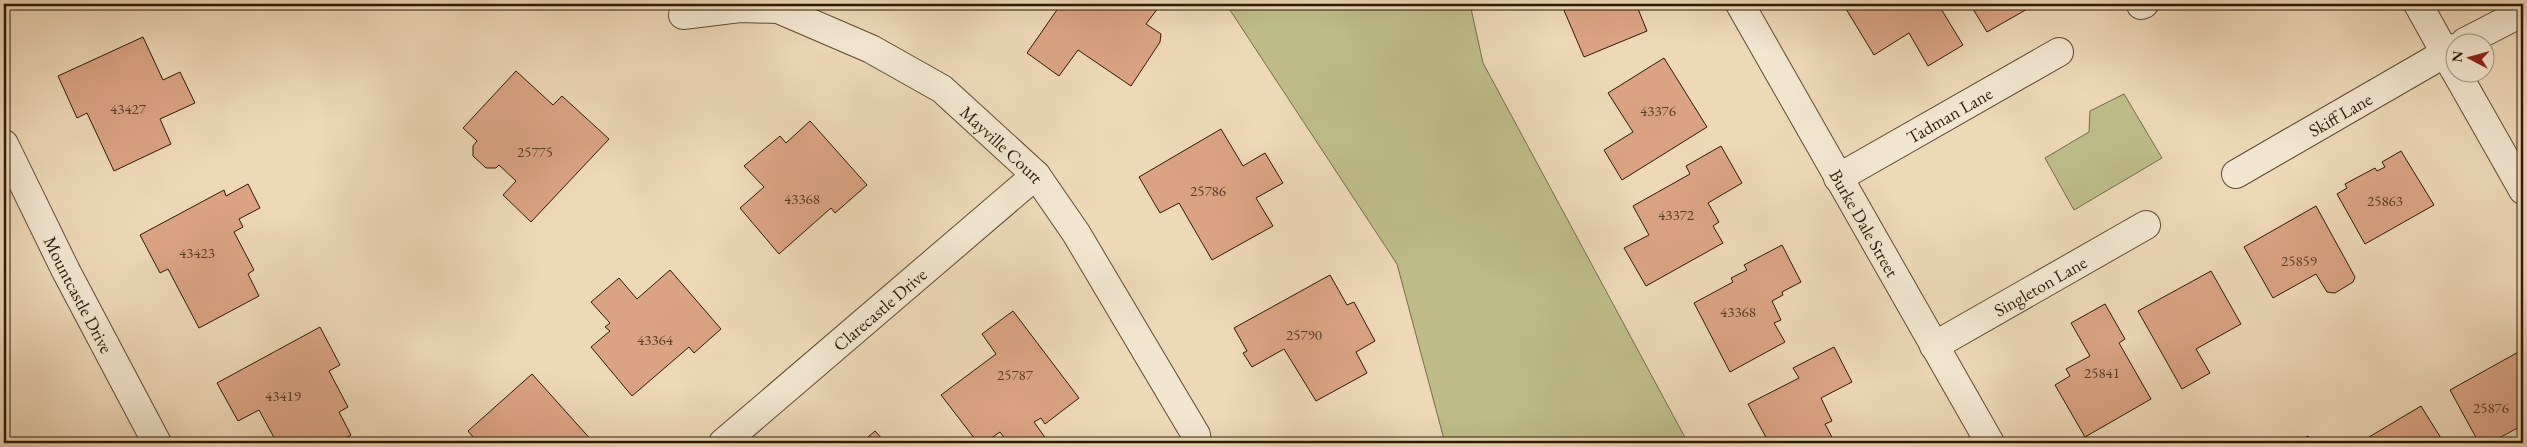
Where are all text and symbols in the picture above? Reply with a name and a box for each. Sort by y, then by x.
north arrow [2444,32,2494,82]
text: N [2448,49,2467,63]
street label: Tadman Lane [1902,81,1996,148]
street label: Skiff Lane [2304,87,2376,141]
house number: 43427 [110,99,147,118]
street label: Mayville Court [956,100,1050,188]
house number: 43376 [1640,101,1676,120]
house number: 25775 [517,142,553,161]
street label: Burke Dale Street [1825,165,1905,281]
house number: 25786 [1190,181,1226,200]
house number: 43368 [784,189,820,208]
house number: 25863 [2367,191,2403,210]
house number: 43372 [1658,205,1695,224]
street label: Mountcastle Drive [39,232,119,357]
house number: 43423 [179,243,215,262]
street label: Singleton Lane [1989,250,2091,321]
house number: 25859 [2281,251,2317,270]
street label: Clarecastle Drive [828,262,931,356]
house number: 43368 [1720,302,1756,321]
house number: 25790 [1286,325,1322,344]
house number: 43364 [637,330,674,349]
house number: 25841 [2084,363,2120,382]
house number: 25787 [997,365,1034,384]
house number: 43419 [265,386,301,405]
house number: 25876 [2473,398,2509,417]

